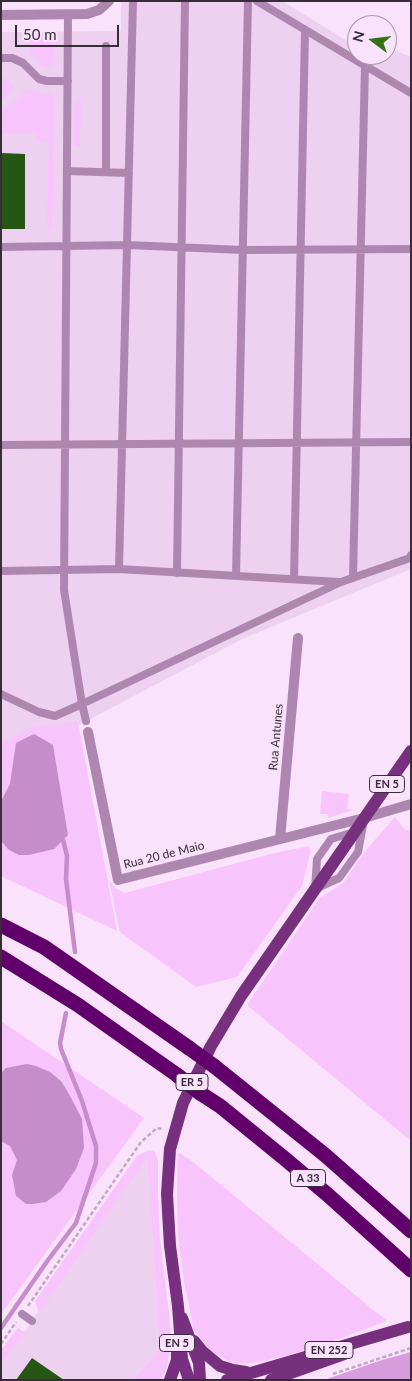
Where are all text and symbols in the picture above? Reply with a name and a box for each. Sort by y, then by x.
scale bar [18,15,121,47]
north arrow [347,15,397,65]
text: 50 m [23,25,57,43]
text: N [348,29,368,44]
street label: Rua Antunes [266,703,286,771]
road number: EN 5 [370,776,404,792]
street label: Rua 20 de Maio [122,838,206,872]
road number: ER 5 [176,1074,208,1090]
road number: A 33 [290,1170,326,1186]
road number: EN 5 [160,1335,194,1352]
road number: EN 252 [305,1342,353,1358]

